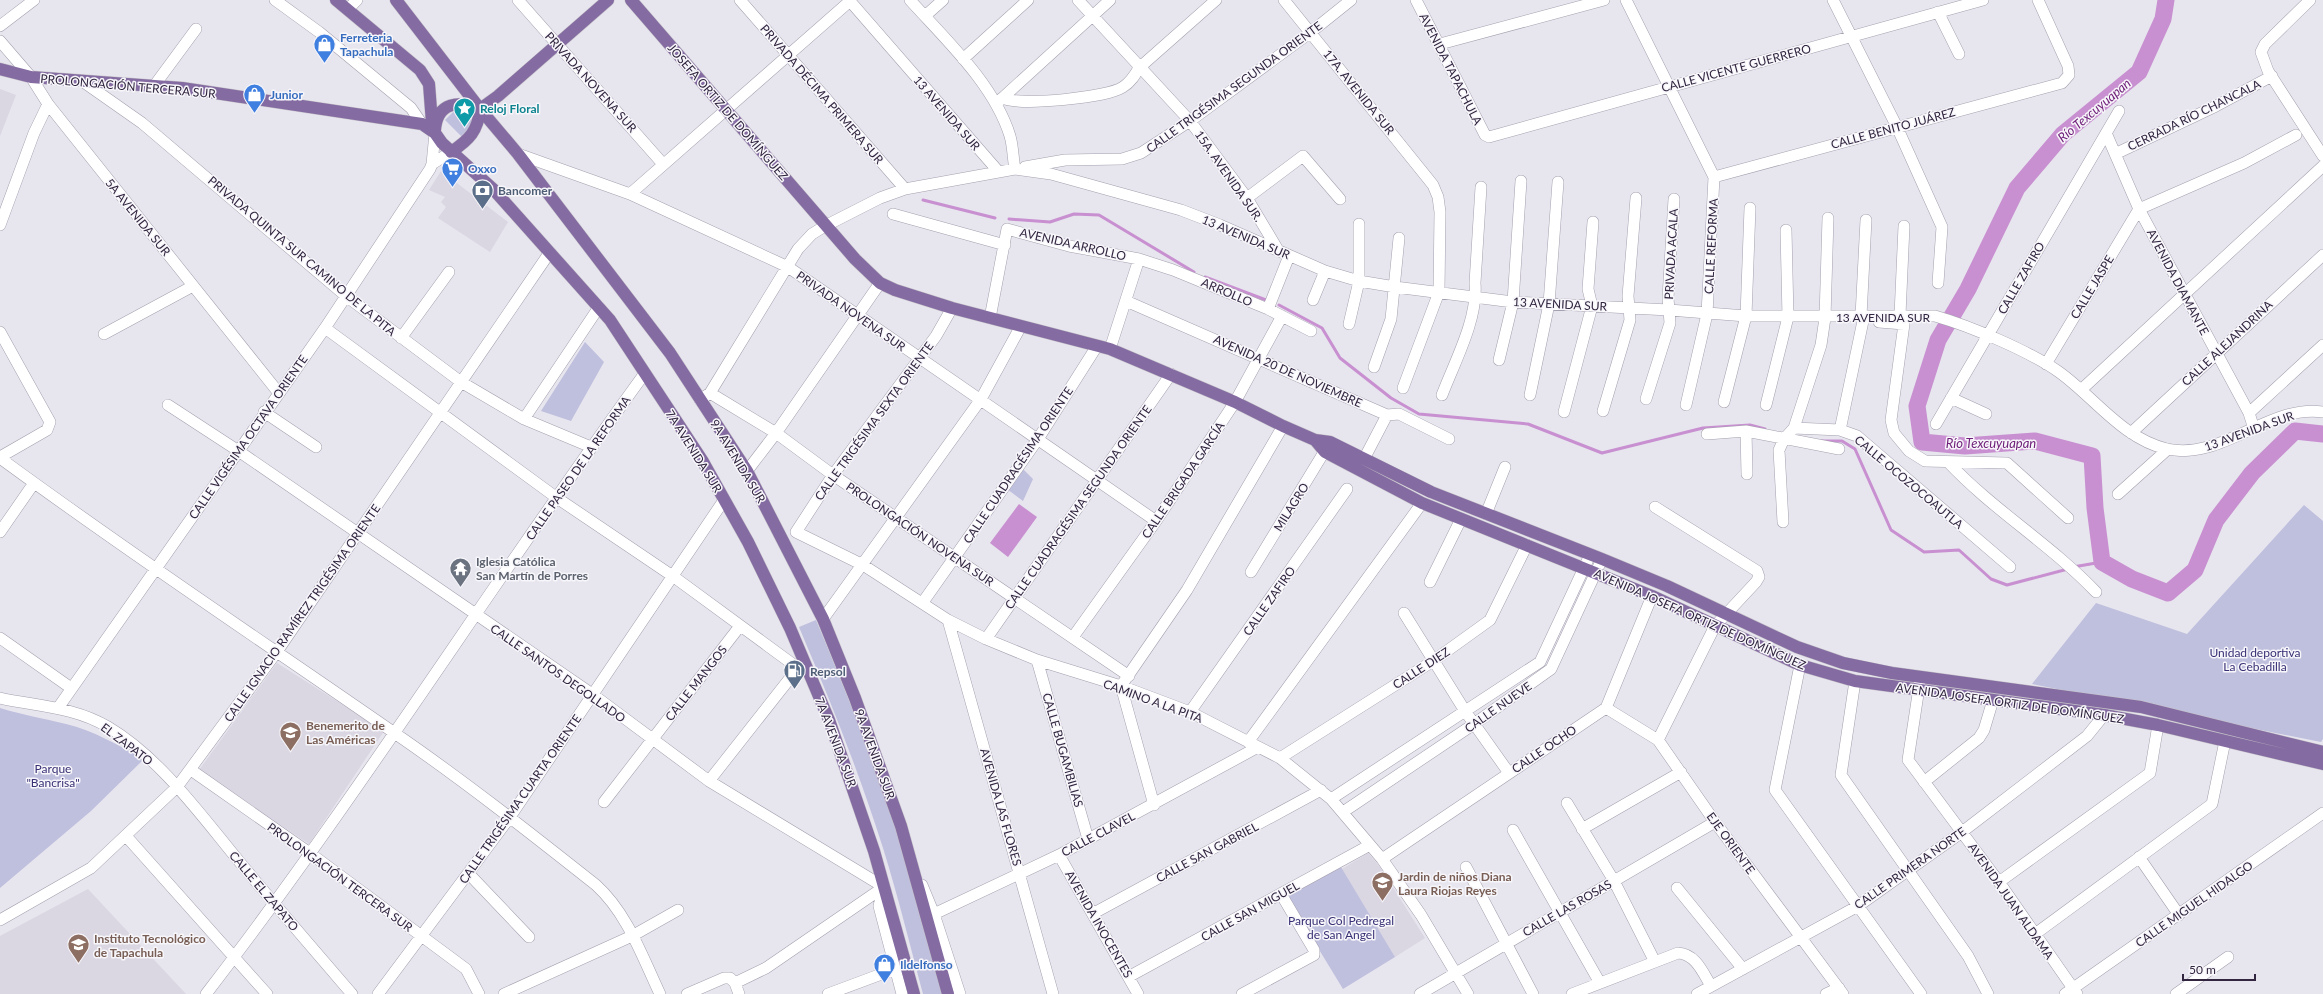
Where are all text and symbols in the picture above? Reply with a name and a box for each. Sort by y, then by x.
street label: AVENIDA TAPACHULA [1416,11,1486,128]
street label: CALLE TRIGÉSIMA SEGUNDA ORIENTE [1143,18,1325,156]
street label: PRIVADA DÉCIMA PRIMERA SUR [757,21,887,167]
street label: PRIVADA NOVENA SUR [542,29,640,136]
place label: Ferreteria Tapachula [340,30,393,59]
shop icon: Ferreteria Tapachula [312,31,338,64]
street label: JOSEFA ORTIZ DE DOMÍNGUEZ [665,41,791,183]
street label: CALLE VICENTE GUERRERO [1660,41,1813,95]
street label: 17A. AVENIDA SUR [1320,46,1398,138]
street label: PROLONGACIÓN TERCERA SUR [40,71,217,101]
street label: 13 AVENIDA SUR [910,73,984,154]
water label: Río Texcuyuapan [2054,75,2134,145]
street label: CERRADA RÍO CHANCALA [2125,76,2264,154]
shop icon: Junior [242,81,268,114]
place label: Junior [270,87,303,102]
place icon: Reloj Floral [452,95,478,128]
place label: Reloj Floral [480,101,540,116]
street label: CALLE BENITO JUÁREZ [1829,104,1957,152]
street label: 15A. AVENIDA SUR. [1192,127,1266,225]
supermarket icon: Oxxo [439,155,465,188]
place label: Oxxo [468,161,497,176]
street label: PRIVADA QUINTA SUR CAMINO DE LA PITA [205,173,400,340]
street label: 5A AVENIDA SUR [102,175,174,259]
bank icon: Bancomer [469,177,495,210]
place label: Bancomer [498,183,553,198]
street label: CALLE REFORMA [1701,197,1721,294]
street label: PRIVADA ACALA [1661,207,1681,300]
street label: 13 AVENIDA SUR [1200,212,1293,262]
street label: AVENIDA ARROLLO [1018,224,1128,264]
street label: AVENIDA DIAMANTE [2144,226,2212,338]
street label: CALLE ZAFIRO [1994,239,2048,317]
street label: CALLE JASPE [2067,252,2117,322]
street label: PRIVADA NOVENA SUR [794,268,909,355]
street label: ARROLLO [1199,275,1255,310]
street label: 13 AVENIDA SUR [1513,294,1608,314]
street label: CALLE ALEJANDRINA [2178,296,2276,389]
street label: 13 AVENIDA SUR [1836,310,1931,325]
street label: AVENIDA 20 DE NOVIEMBRE [1211,331,1365,411]
street label: CALLE TRIGÉSIMA SEXTA ORIENTE [811,339,937,503]
street label: CALLE VIGÉSIMA OCTAVA ORIENTE [185,352,311,522]
street label: CALLE CUADRAGÉSIMA ORIENTE [960,384,1076,546]
street label: CALLE PASEO DE LA REFORMA [522,392,634,543]
street label: CALLE CUADRAGÉSIMA SEGUNDA ORIENTE [1001,402,1155,612]
street label: 7A AVENIDA SUR [662,407,726,496]
street label: 13 AVENIDA SUR [2202,408,2296,454]
street label: 9A AVENIDA SUR [707,416,769,506]
street label: CALLE BRIGADA GARCÍA [1138,418,1228,541]
street label: CALLE OCOZOCOAUTLA [1852,432,1967,532]
water label: Río Texcuyuapan [1946,435,2036,451]
street label: PROLONGACIÓN NOVENA SUR [843,479,997,589]
street label: MILAGRO [1270,480,1312,534]
street label: CALLE IGNACIO RAMÍREZ TRIGÉSIMA ORIENTE [221,501,383,725]
place label: Iglesia Católica San Martín de Porres [476,554,588,583]
temple icon: Iglesia Católica San Martín de Porres [447,555,473,588]
street label: CALLE ZAFIRO [1240,563,1299,638]
street label: AVENIDA JOSEFA ORTIZ DE DOMÍNGUEZ [1592,565,1808,673]
street label: CALLE SANTOS DEGOLLADO [488,621,629,726]
street label: CALLE MANGOS [662,642,730,724]
street label: CALLE DIEZ [1390,644,1452,692]
park label: Unidad deportiva La Cebadilla [2209,645,2301,674]
fuel station icon: Repsol [782,658,808,691]
place label: Repsol [810,664,846,679]
street label: CAMINO A LA PITA [1101,676,1206,726]
street label: CALLE NUEVE [1462,678,1534,736]
street label: AVENIDA JOSEFA ORTIZ DE DOMÍNGUEZ [1895,680,2125,726]
street label: CALLE BUGAMBILIAS [1039,691,1087,809]
street label: 7A AVENIDA SUR [812,695,860,789]
street label: 9A AVENIDA SUR [852,707,898,802]
street label: CALLE TRIGÉSIMA CUARTA ORIENTE [456,711,584,887]
place label: Benemerito de Las Américas [306,718,385,747]
school or university icon: Benemerito de Las Américas [277,719,303,752]
street label: EL ZAPATO [98,720,156,769]
street label: CALLE OCHO [1509,722,1580,776]
street label: AVENIDA LAS FLORES [977,746,1025,868]
park label: Parque "Bancrisa" [26,761,80,790]
street label: CALLE CLAVEL [1059,808,1137,860]
street label: EJE ORIENTE [1704,809,1758,877]
street label: PROLONGACIÓN TERCERA SUR [264,819,416,935]
street label: CALLE SAN GABRIEL [1153,819,1261,885]
street label: CALLE PRIMERA NORTE [1851,824,1969,912]
street label: AVENIDA JUAN ALDAMA [1965,840,2057,963]
street label: CALLE EL ZAPATO [226,848,302,934]
street label: CALLE MIGUEL HIDALGO [2132,857,2256,950]
street label: AVENIDA INOCENTES [1062,868,1136,980]
place label: Jardin de niños Diana Laura Riojas Reyes [1398,869,1512,898]
school or university icon: Jardin de niños Diana Laura Riojas Reyes [1370,870,1396,903]
street label: CALLE LAS ROSAS [1520,876,1614,940]
street label: CALLE SAN MIGUEL [1198,878,1302,944]
park label: Parque Col Pedregal de San Angel [1288,913,1394,942]
place label: Instituto Tecnológico de Tapachula [94,931,206,960]
school or university icon: Instituto Tecnológico de Tapachula [66,932,92,965]
shop icon: Ildelfonso [871,951,897,984]
scale bar [2183,956,2255,982]
place label: Ildelfonso [900,957,953,972]
text: 50 m [2189,962,2216,977]

